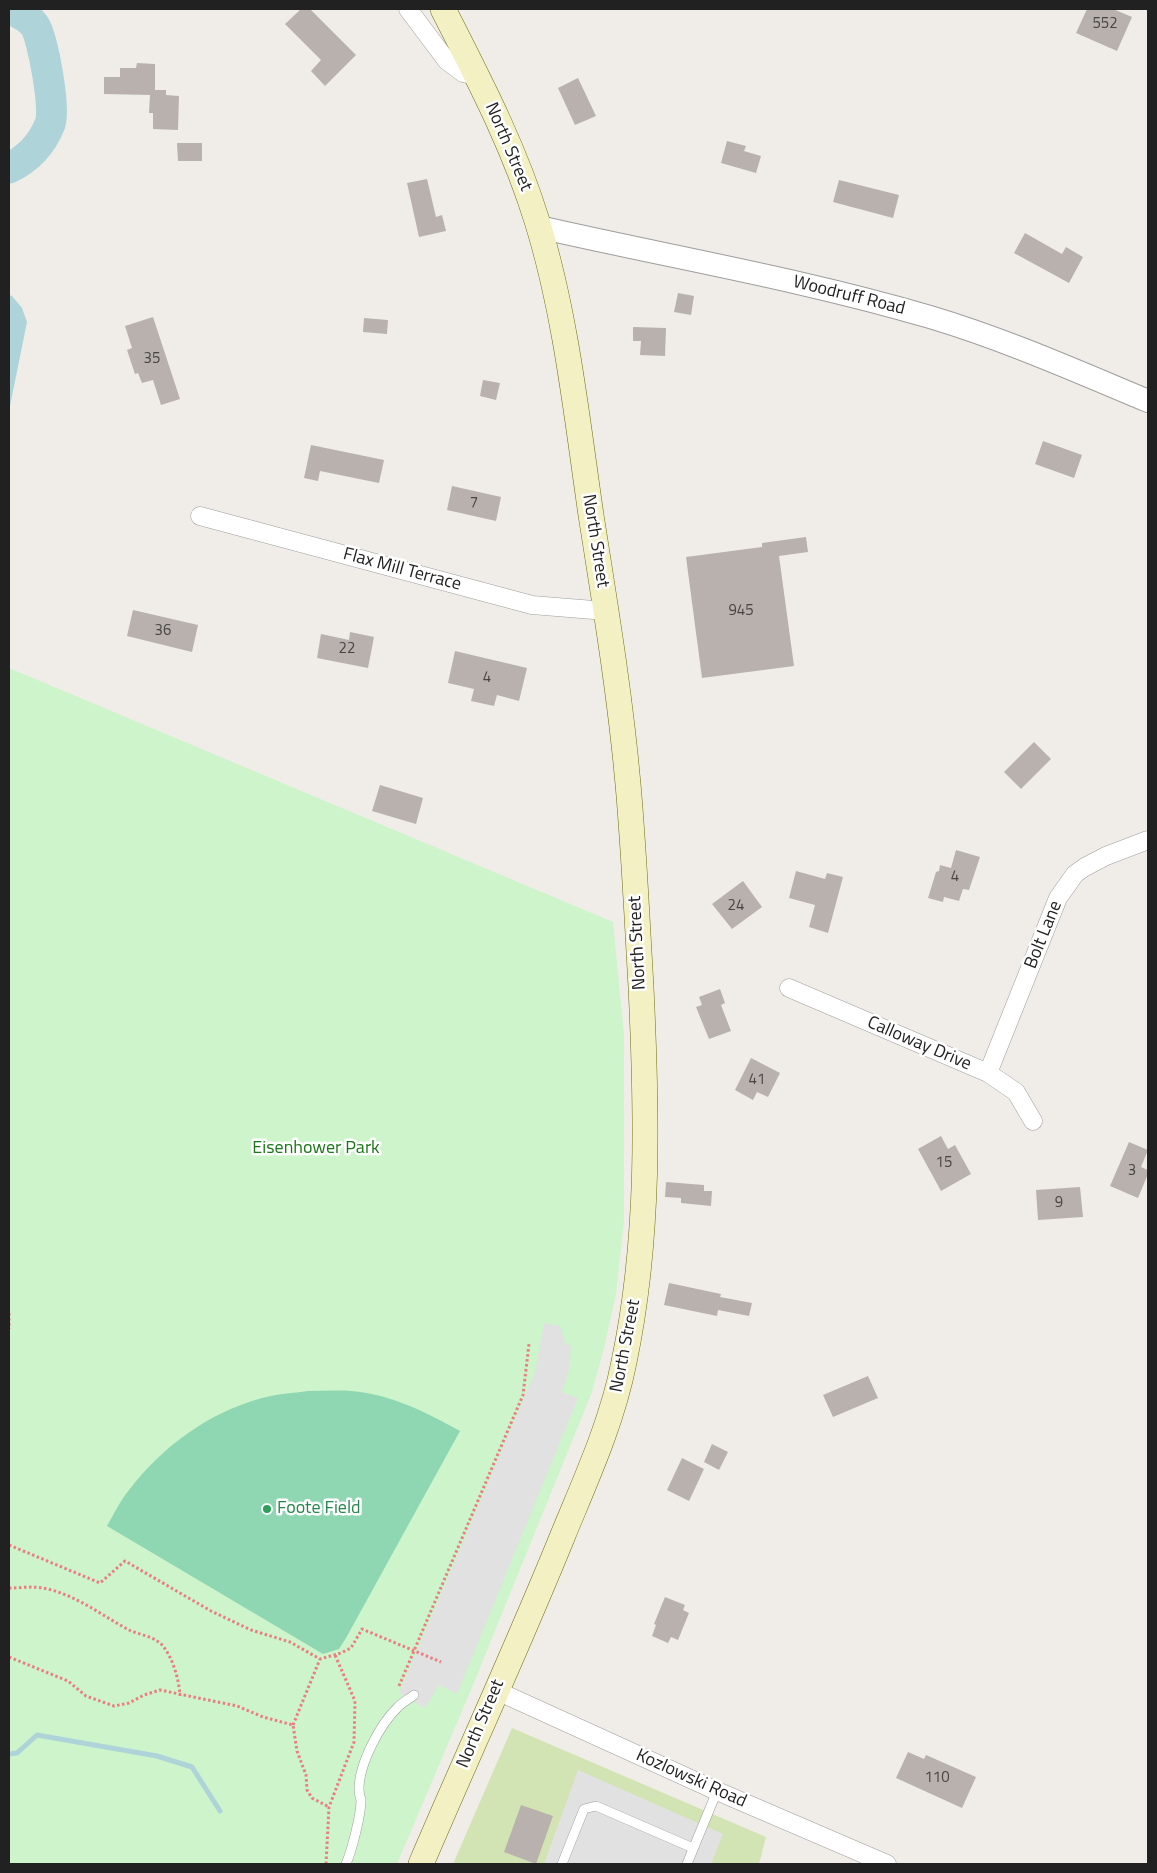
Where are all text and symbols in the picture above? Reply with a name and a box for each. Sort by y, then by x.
house number: 552 [1092,15,1118,33]
street label: North Street [480,99,536,195]
street label: Woodruff Road [791,272,907,320]
house number: 35 [144,350,160,368]
street label: North Street [577,493,613,589]
house number: 7 [470,494,478,512]
street label: Flax Mill Terrace [341,544,463,596]
house number: 945 [728,602,754,620]
house number: 36 [155,622,171,640]
house number: 22 [339,640,355,658]
house number: 4 [483,669,491,687]
house number: 4 [951,868,959,886]
street label: North Street [625,895,651,991]
house number: 24 [728,897,744,915]
street label: Bolt Lane [1021,898,1067,972]
street label: Calloway Drive [864,1012,974,1076]
house number: 41 [749,1071,765,1089]
park label: Eisenhower Park [252,1138,380,1160]
house number: 15 [936,1154,952,1172]
house number: 3 [1128,1162,1136,1180]
house number: 9 [1055,1194,1063,1212]
street label: North Street [606,1298,646,1394]
place label: Foote Field [277,1498,361,1520]
marker: Foote Field [261,1503,273,1515]
street label: North Street [453,1676,509,1772]
street label: Kozlowski Road [632,1745,750,1813]
house number: 110 [924,1769,950,1787]

